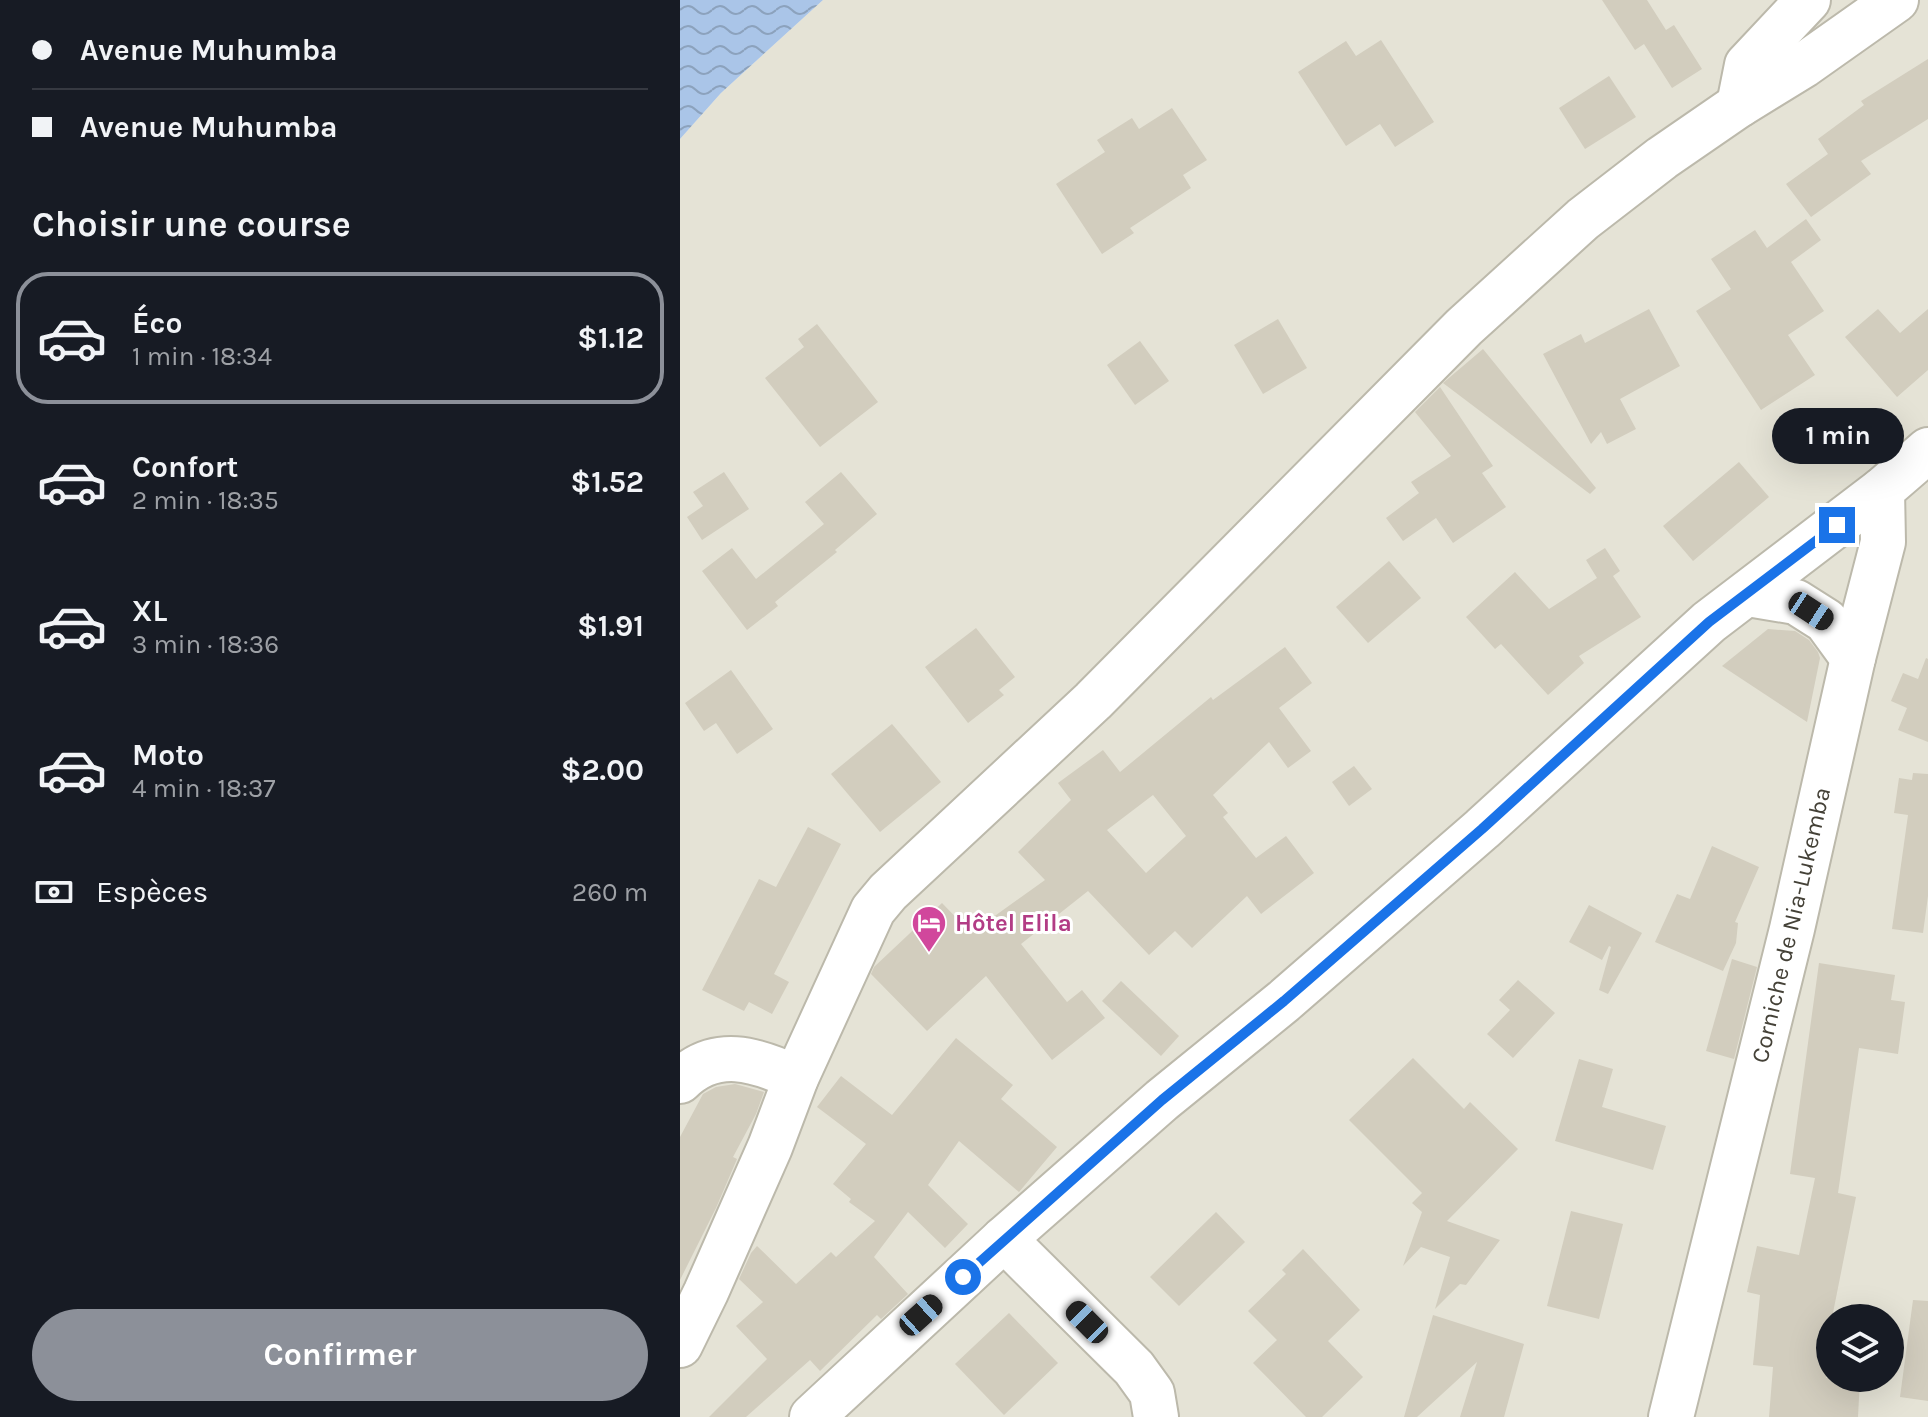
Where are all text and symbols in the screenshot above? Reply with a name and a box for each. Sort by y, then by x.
text: Avenue Muhumba [80,32,338,68]
text: Avenue Muhumba [80,109,338,145]
text: Choisir une course [32,203,351,245]
icon: car [36,302,108,374]
text: Éco [132,305,182,341]
text: $1.12 [577,320,644,356]
text: 1 min · 18:34 [132,341,272,372]
callout: 1 min [1771,409,1903,465]
text: 1 min [1805,420,1871,451]
icon: car [36,446,108,518]
text: Confort [132,449,238,485]
text: $1.52 [571,464,644,500]
text: 2 min · 18:35 [132,485,279,516]
route end [1819,507,1855,543]
car [1784,588,1838,634]
icon: car [36,590,108,662]
text: XL [132,593,167,629]
text: $1.91 [577,608,644,644]
text: 3 min · 18:36 [132,629,279,660]
icon: car [36,734,108,806]
text: Moto [132,737,204,773]
text: $2.00 [561,752,644,788]
text: 4 min · 18:37 [132,773,276,804]
street label: Corniche de Nia-Lukemba [1746,785,1836,1065]
icon: cash [32,870,76,914]
text: Espèces [96,874,208,910]
text: 260 m [572,877,648,908]
hotel icon: Hôtel Elila [910,904,948,954]
place label: Hôtel Elila [955,909,1072,937]
route start [945,1259,981,1295]
car [895,1290,947,1340]
car [1062,1297,1112,1347]
map controls [1816,1304,1904,1392]
button: layers [1816,1304,1904,1392]
button: Confirmer [32,1309,648,1401]

